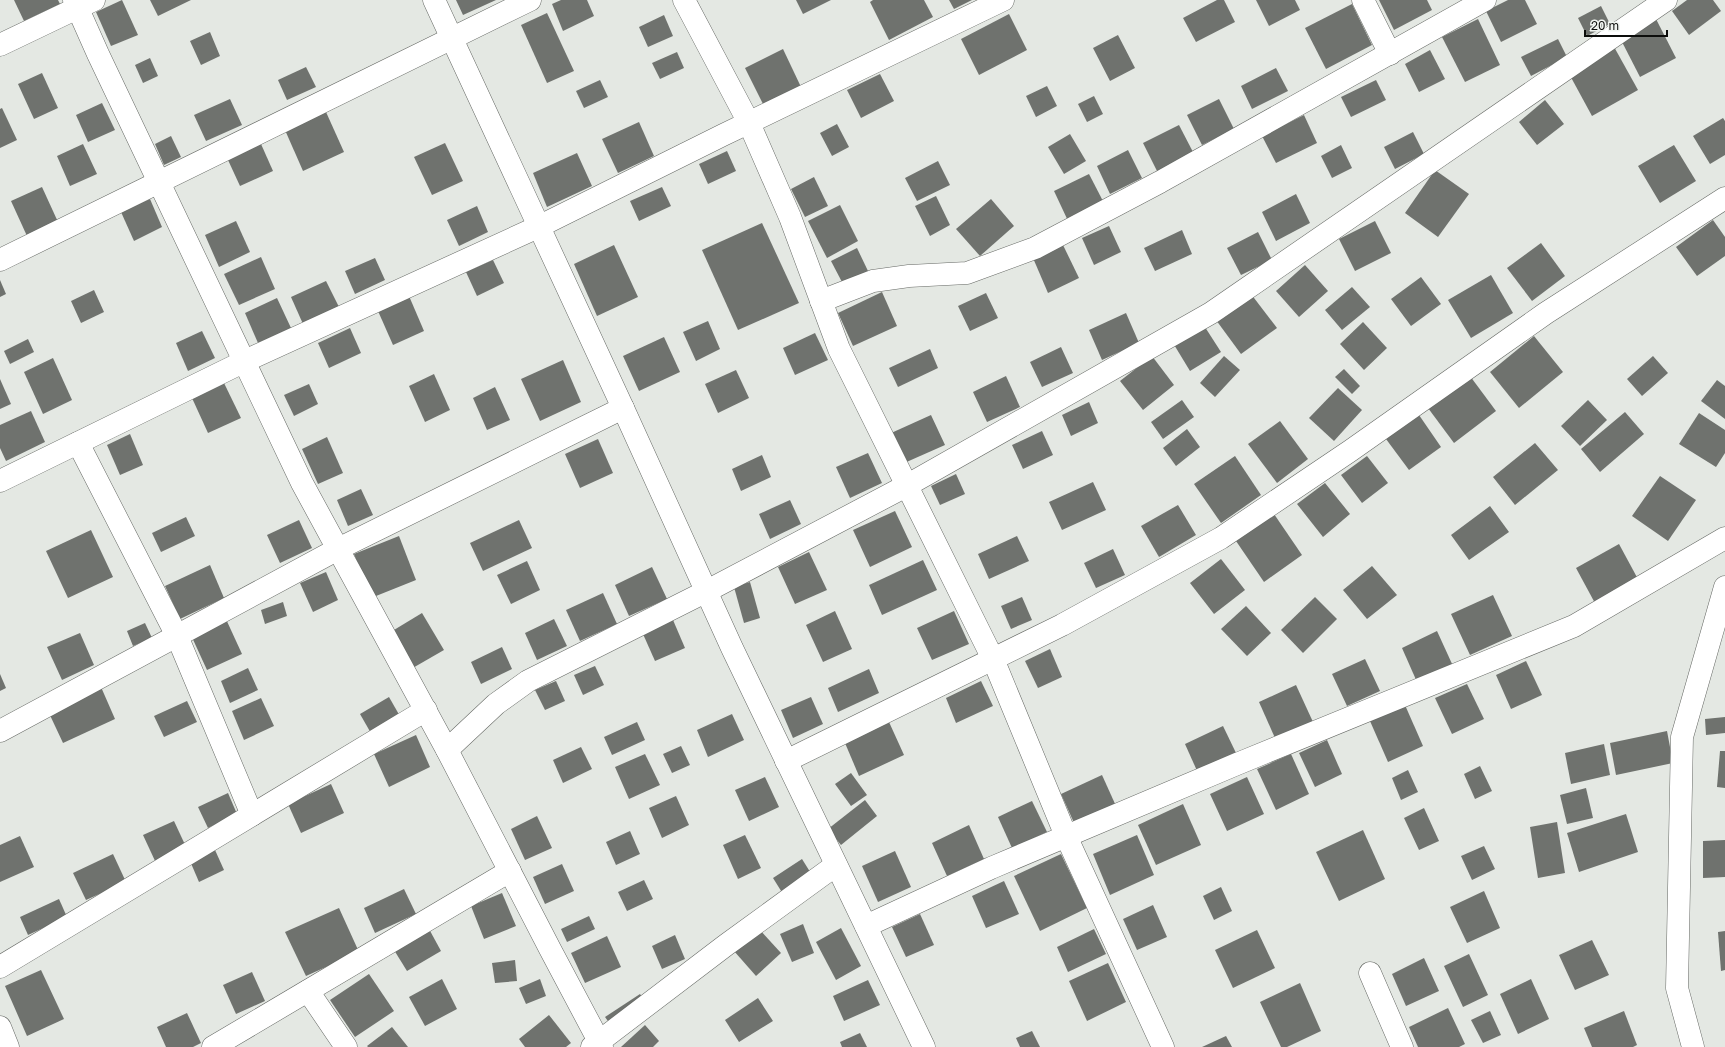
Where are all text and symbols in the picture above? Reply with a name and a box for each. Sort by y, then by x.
scale bar [1585,12,1667,38]
text: 20 m [1591,18,1619,33]

